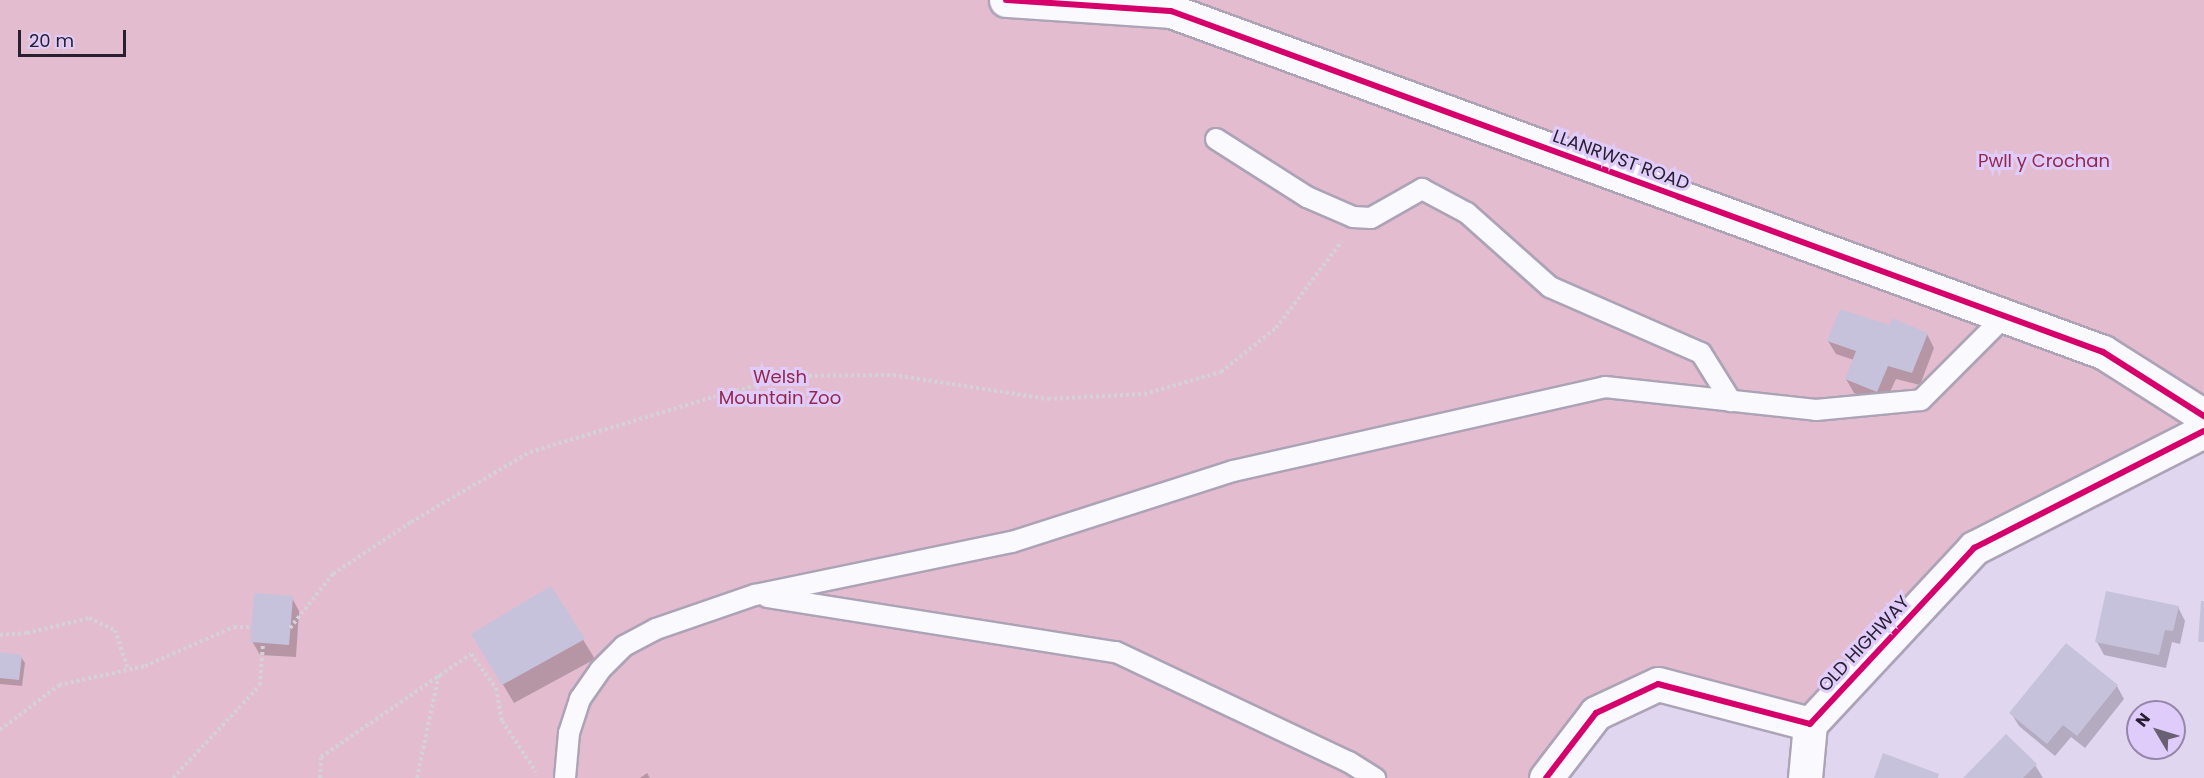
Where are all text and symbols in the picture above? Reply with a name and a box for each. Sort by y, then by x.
scale bar [21,18,129,56]
text: 20 m [29,28,74,53]
street label: LLANRWST ROAD [1550,125,1692,195]
park label: Pwll y Crochan [1978,150,2110,172]
park label: Welsh Mountain Zoo [719,367,841,410]
street label: OLD HIGHWAY [1814,592,1914,696]
north arrow [2126,700,2186,760]
text: N [2130,708,2156,732]

